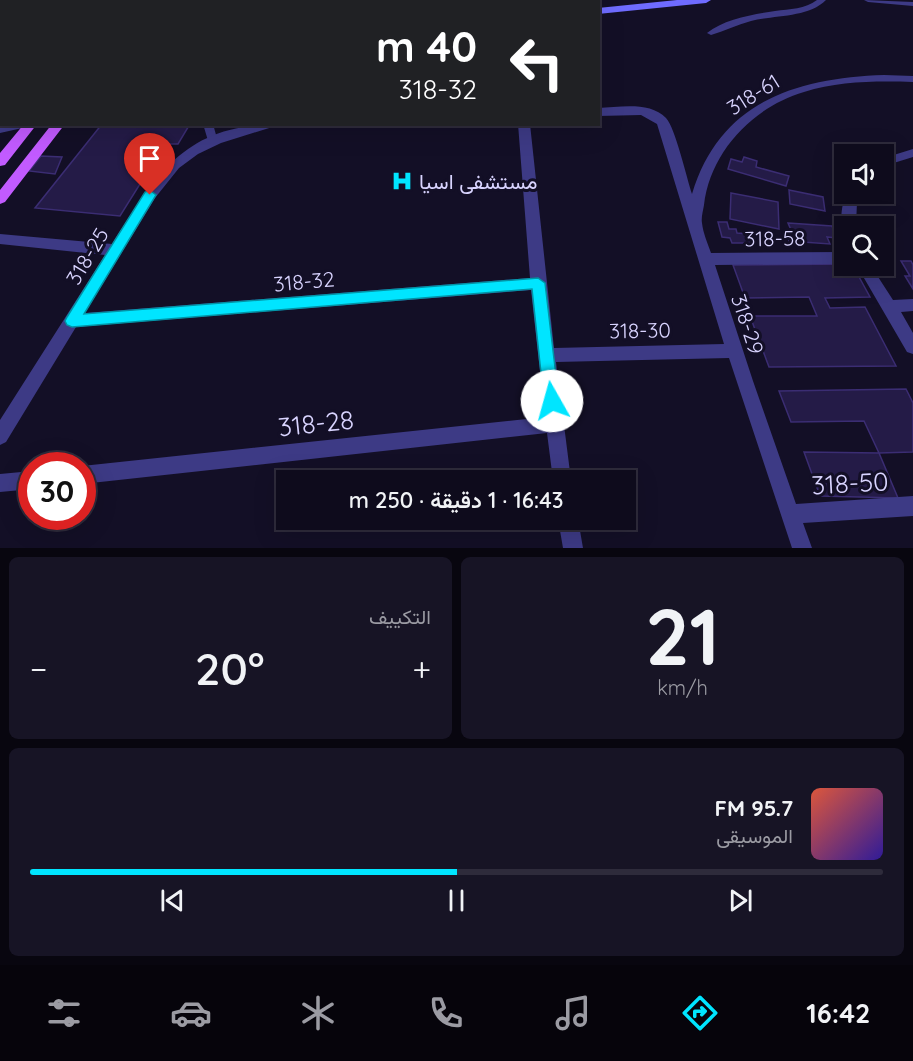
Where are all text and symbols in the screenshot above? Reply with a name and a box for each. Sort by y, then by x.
text: 40 m [376,20,477,73]
icon: left [498,24,576,102]
street label: 318-61 [722,68,784,120]
text: 318-32 [399,72,477,106]
pin [124,133,175,195]
icon: arrive [133,142,166,175]
map controls [834,144,894,276]
button: sound [834,144,894,204]
place label: مستشفى اسيا [419,168,538,194]
hospital icon: مستشفى اسيا [390,169,414,193]
button: search [834,216,894,276]
street label: 318-25 [60,223,114,289]
street label: 318-58 [744,224,806,252]
street label: 318-32 [273,265,335,297]
street label: 318-29 [726,291,770,357]
street label: 318-30 [609,316,671,344]
position arrow [520,369,584,433]
street label: 318-28 [277,403,355,443]
speed limit sign: 30 [18,452,96,530]
street label: 318-50 [811,465,889,501]
text: 16:43 · 1 دقيقة · 250 m [349,486,563,514]
text: 21 [645,587,720,685]
text: التكييف [369,604,431,629]
text: 20° [195,640,265,696]
text: − [30,648,47,689]
text: + [412,648,431,689]
text: km/h [657,675,708,700]
text: 95.7 FM [715,794,793,822]
text: الموسيقى [716,823,793,848]
icon: previous [156,884,189,917]
icon: pause [440,884,473,917]
icon: next [724,884,757,917]
icon: filters [43,992,85,1034]
icon: car [170,992,212,1034]
icon: climate [297,992,339,1034]
icon: phone [425,992,467,1034]
icon: music [552,992,594,1034]
icon: directions [679,992,721,1034]
text: 16:42 [806,996,870,1030]

